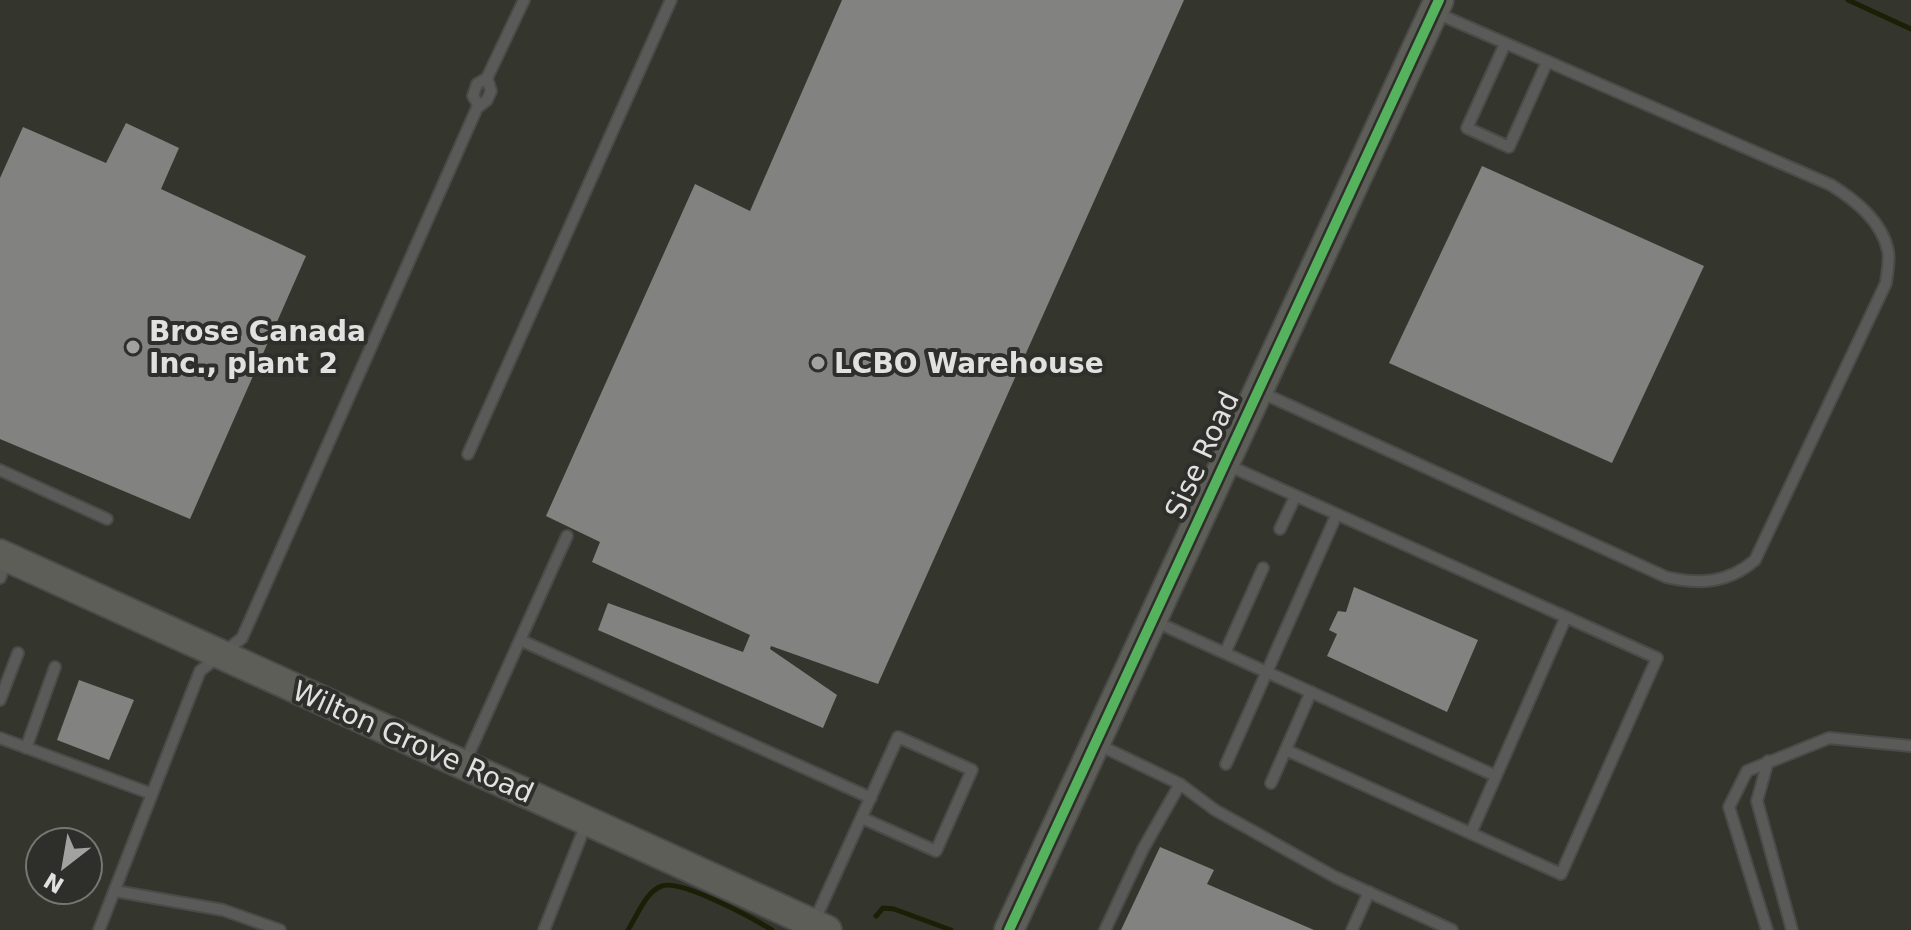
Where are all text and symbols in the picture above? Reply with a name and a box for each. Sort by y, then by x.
place label: Brose Canada Inc., plant 2 [149,315,366,380]
marker: Brose Canada Inc., plant 2 [124,338,142,356]
place label: LCBO Warehouse [834,347,1104,380]
marker: LCBO Warehouse [809,354,827,372]
street label: Sise Road [1158,386,1246,524]
street label: Wilton Grove Road [287,674,539,810]
north arrow [24,826,104,906]
text: N [40,867,68,898]

